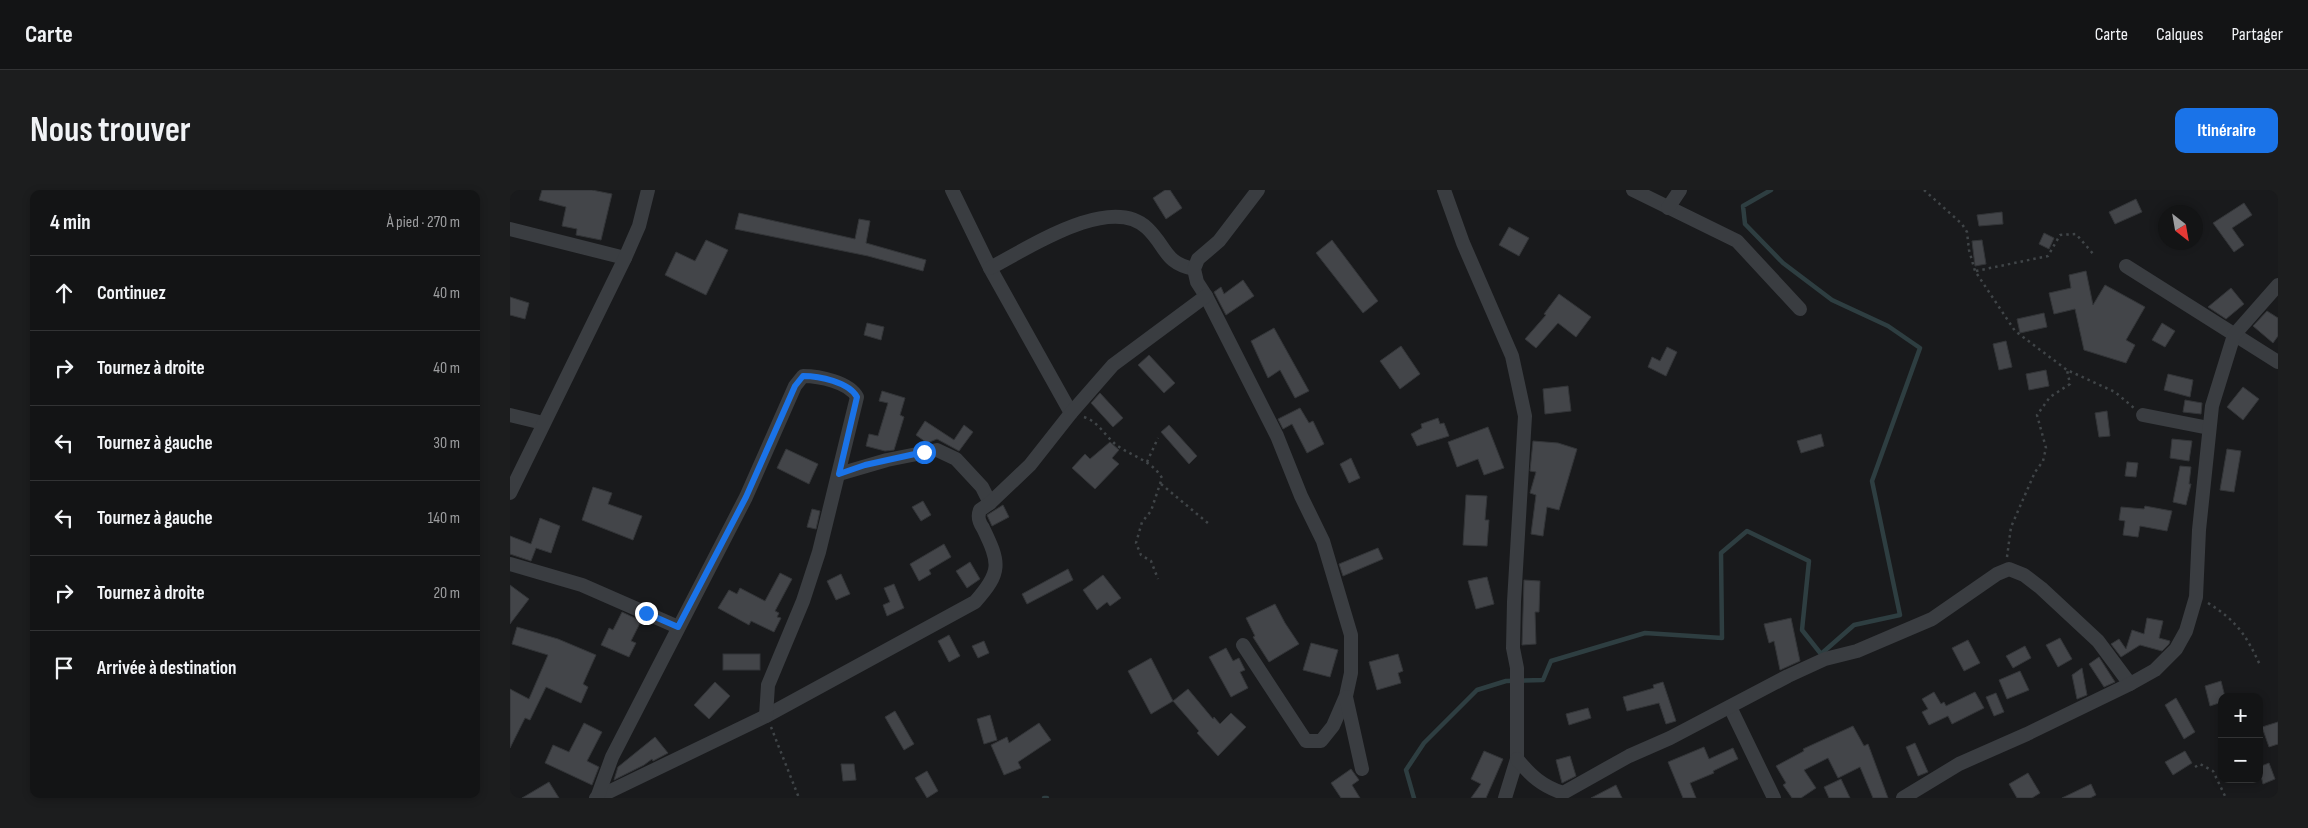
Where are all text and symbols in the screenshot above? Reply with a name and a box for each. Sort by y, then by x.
text: Carte [25,20,73,49]
text: Carte [2095,24,2128,45]
text: Calques [2156,24,2203,45]
text: Partager [2231,24,2283,45]
button: Itinéraire [2175,108,2278,153]
text: Nous trouver [30,109,191,152]
north arrow [2158,205,2203,250]
text: 4 min [50,210,91,235]
text: À pied · 270 m [387,213,460,232]
icon: ahead [50,279,78,307]
text: Continuez [97,282,166,305]
text: 40 m [433,284,460,303]
icon: right [50,354,78,382]
text: Tournez à droite [97,357,205,380]
text: 40 m [433,359,460,378]
icon: left [50,429,78,457]
text: Tournez à gauche [97,432,213,455]
text: 30 m [433,434,460,453]
route start [913,441,936,464]
icon: left [50,504,78,532]
text: Tournez à gauche [97,507,213,530]
text: 140 m [428,509,460,528]
icon: right [50,579,78,607]
text: Tournez à droite [97,582,205,605]
text: 20 m [433,584,460,603]
route end [635,602,658,625]
icon: arrive [50,654,78,682]
text: Arrivée à destination [97,657,237,680]
map controls [2218,693,2263,783]
button: + [2218,693,2263,738]
button: − [2218,738,2263,783]

